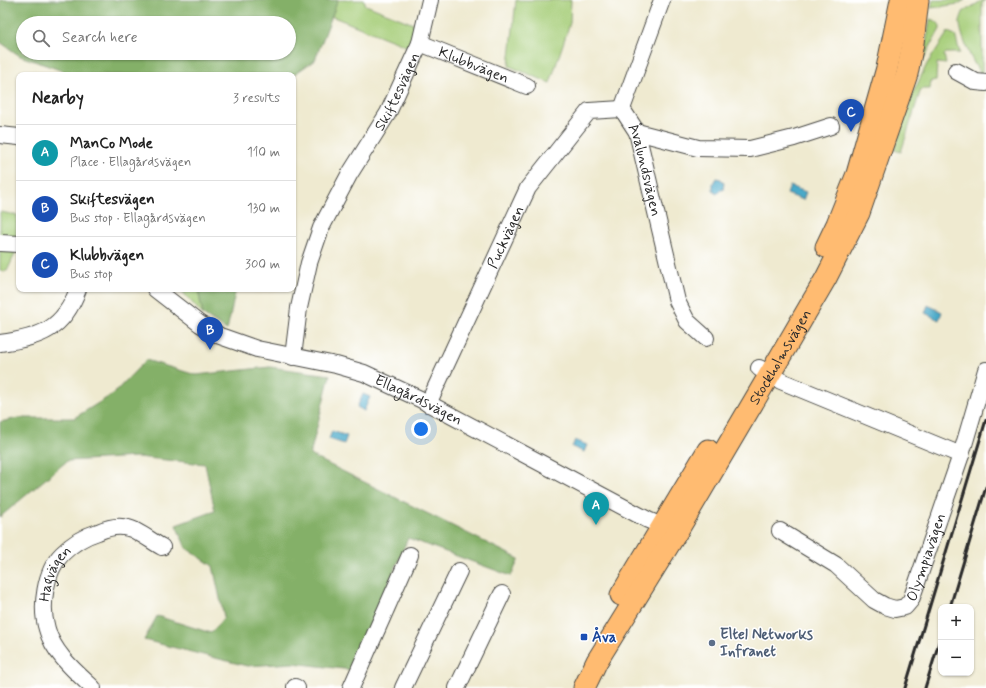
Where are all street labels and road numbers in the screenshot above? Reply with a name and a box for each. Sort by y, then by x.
street label: Klubbvägen [435,42,512,89]
street label: Skiftesvägen [370,50,425,135]
street label: Åvalundsvägen [623,119,666,218]
street label: Puckvägen [483,203,529,272]
street label: Stockholmsvägen [745,306,817,409]
street label: Ellagårdsvägen [371,370,466,431]
street label: Olympiavägen [902,511,951,604]
street label: Hagvägen [35,541,76,603]

